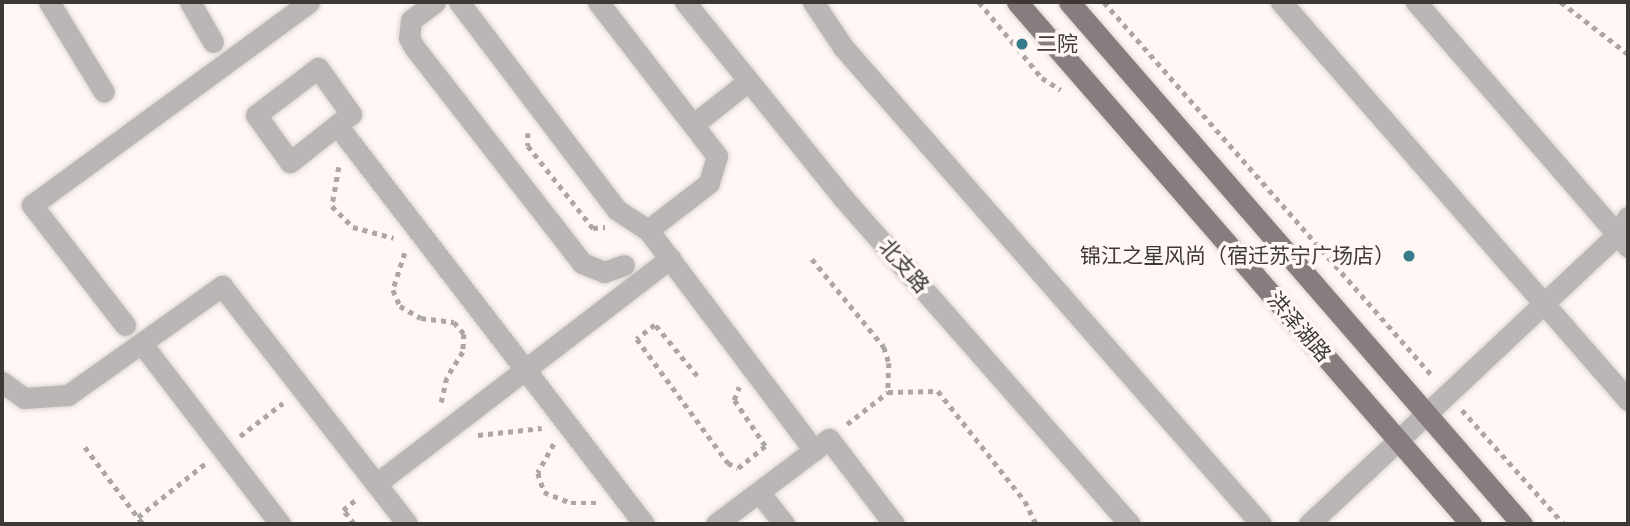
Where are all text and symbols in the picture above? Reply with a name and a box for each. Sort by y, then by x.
place label: 二院 [1036,31,1078,57]
marker: 二院 [1014,36,1030,52]
street label: 北支路 [874,234,934,298]
place label: 锦江之星风尚（宿迁苏宁广场店） [1080,243,1395,269]
marker: 锦江之星风尚（宿迁苏宁广场店） [1401,248,1417,264]
street label: 洪泽湖路 [1262,287,1336,367]

